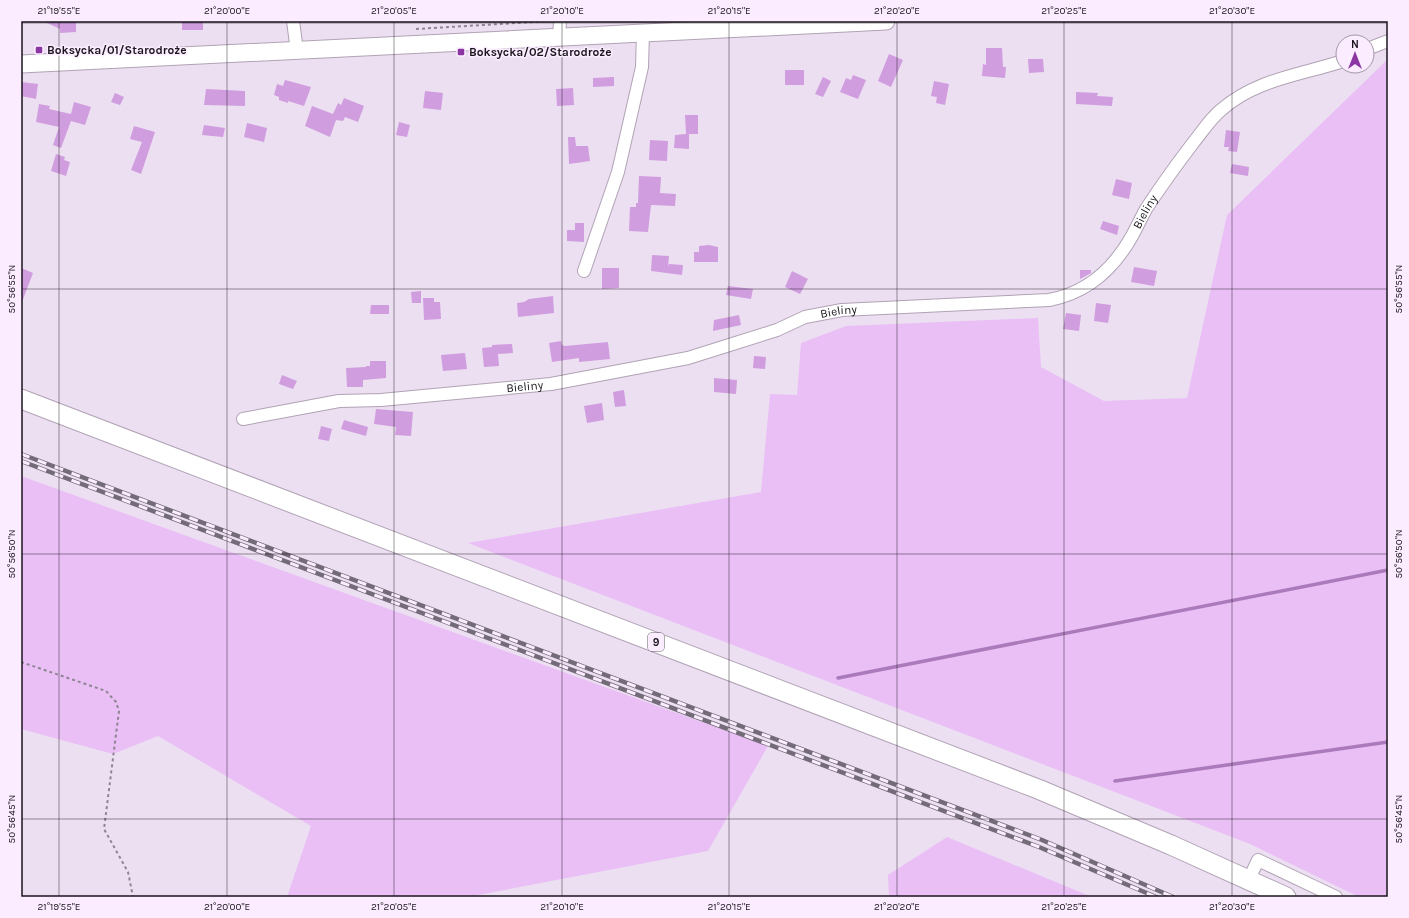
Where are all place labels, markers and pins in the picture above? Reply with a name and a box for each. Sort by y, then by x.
place label: Boksycka/01/Starodroże [47,43,187,57]
marker: Boksycka/01/Starodroże [34,45,44,55]
place label: Boksycka/02/Starodroże [469,45,612,59]
marker: Boksycka/02/Starodroże [456,47,466,57]

